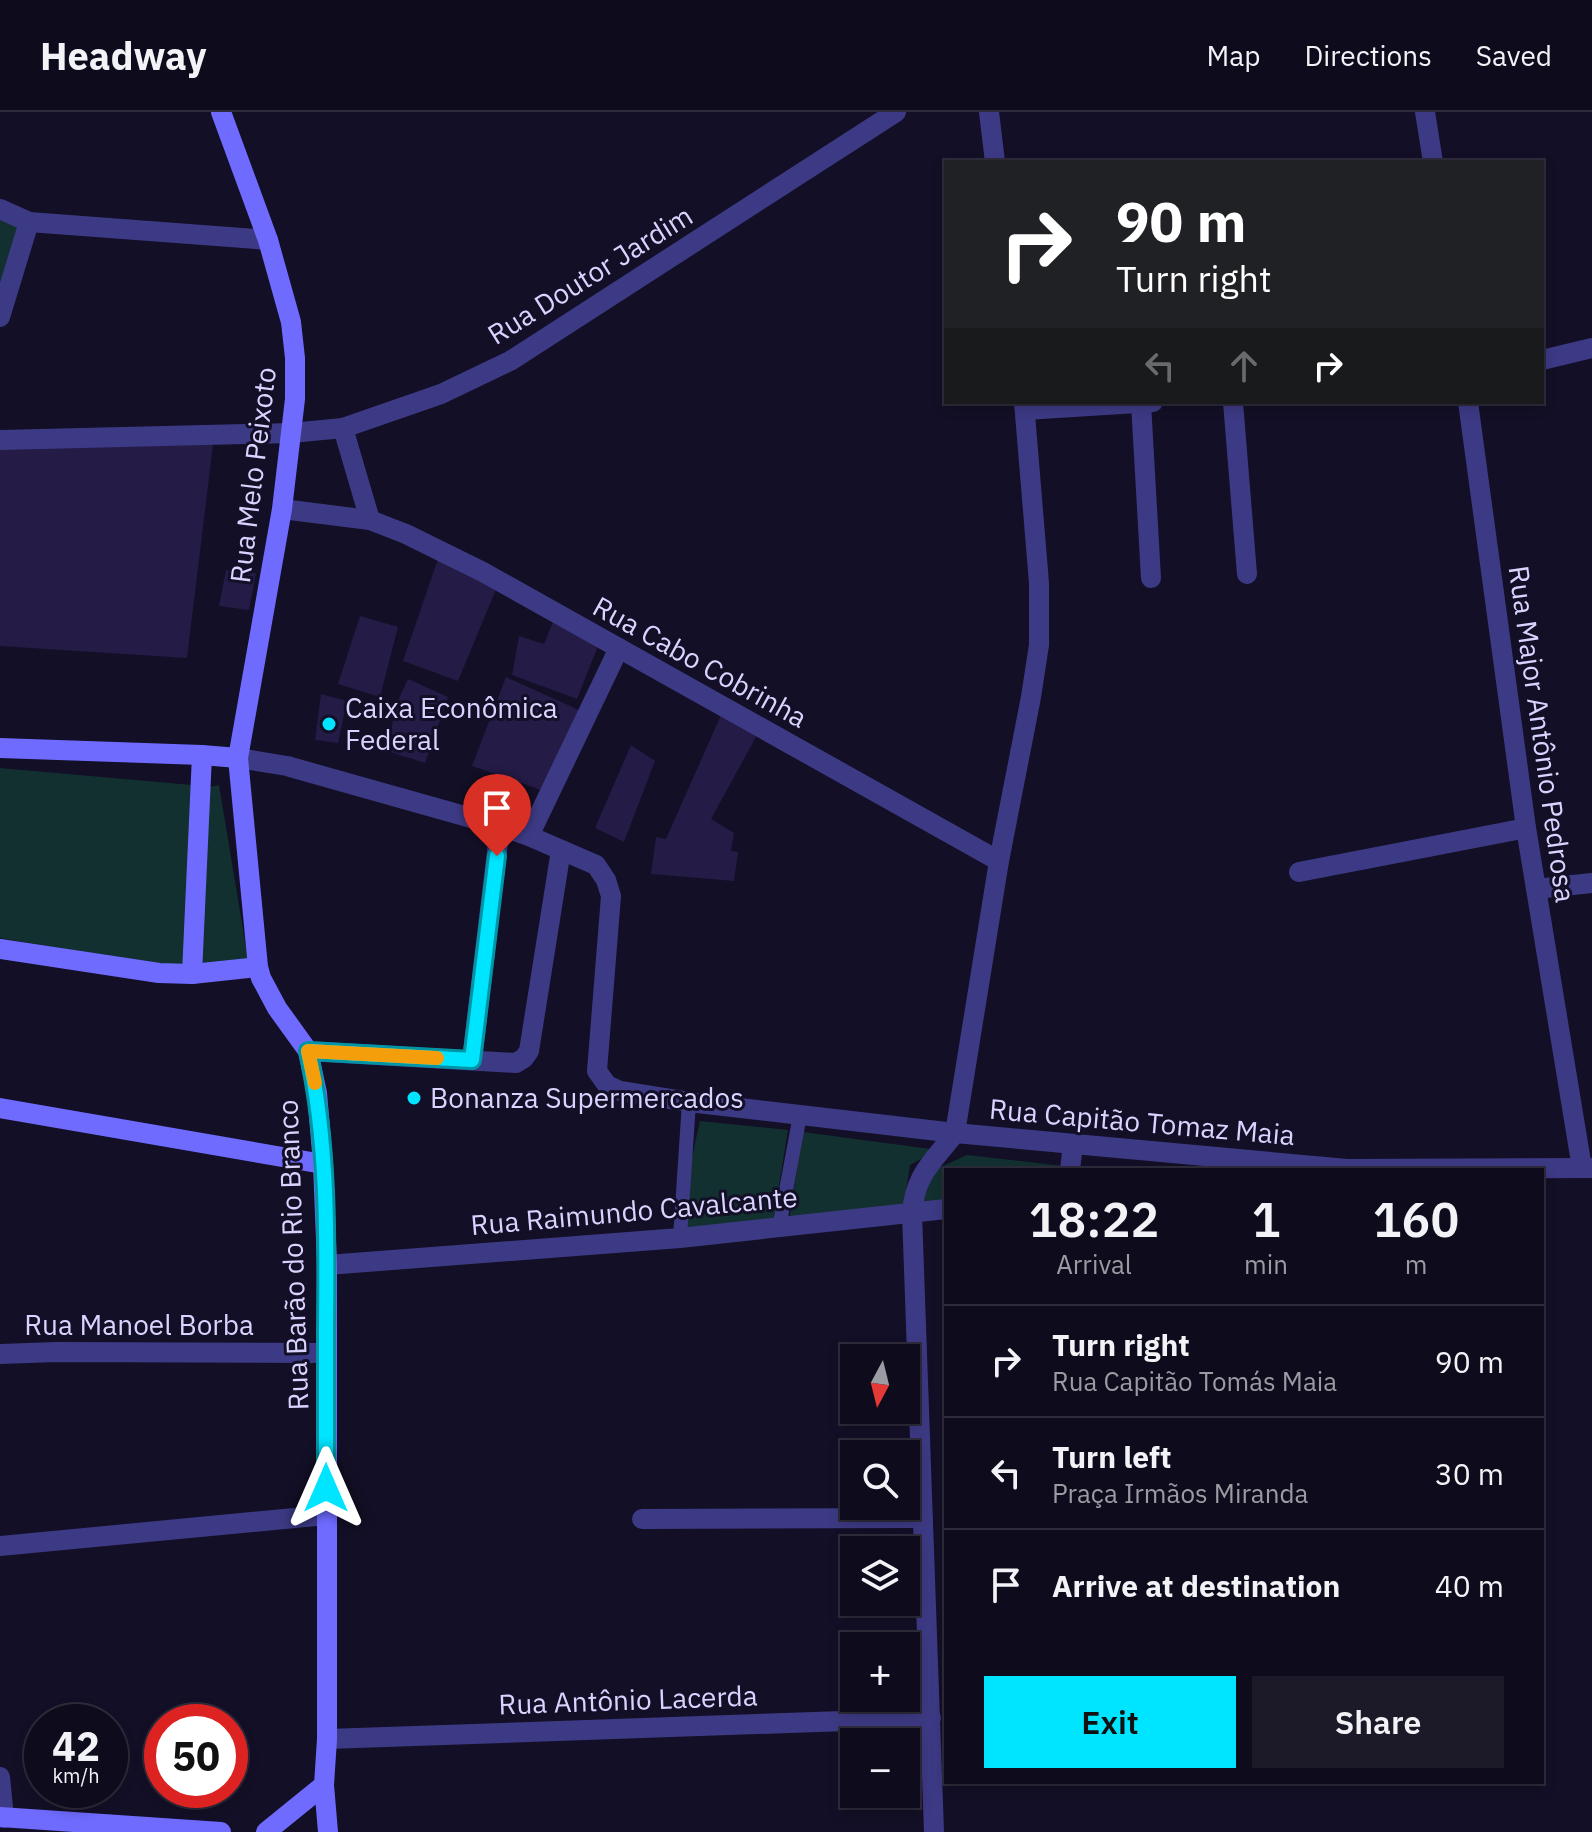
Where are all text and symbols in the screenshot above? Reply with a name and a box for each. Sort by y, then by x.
text: Headway [40,31,207,80]
text: Map [1206,37,1260,74]
text: Directions [1304,37,1432,74]
text: Saved [1476,37,1552,74]
text: 90 m [1116,185,1246,257]
icon: right [984,192,1088,296]
street label: Rua Doutor Jardim [480,197,699,353]
text: Turn right [1116,255,1272,302]
icon: left [1138,344,1182,388]
icon: ahead [1222,344,1266,388]
icon: right [1306,344,1350,388]
street label: Rua Melo Peixoto [221,365,284,585]
street label: Rua Major Antônio Pedrosa [1501,563,1584,905]
street label: Rua Cabo Cobrinha [586,587,814,736]
place label: Caixa Econômica Federal [345,689,558,758]
marker: Caixa Econômica Federal [320,715,338,733]
pin [463,774,531,856]
icon: arrive [475,786,519,830]
place label: Bonanza Supermercados [430,1079,744,1116]
marker: Bonanza Supermercados [405,1089,423,1107]
street label: Rua Capitão Tomaz Maia [988,1090,1296,1153]
street label: Rua Barão do Rio Branco [269,1099,316,1411]
street label: Rua Raimundo Cavalcante [469,1178,799,1243]
text: 18:22 [1029,1188,1159,1250]
text: 1 [1252,1188,1280,1250]
text: 160 [1373,1188,1459,1250]
text: Arrival [1056,1247,1132,1281]
text: min [1244,1247,1288,1281]
text: m [1405,1247,1427,1281]
street label: Rua Manoel Borba [24,1306,254,1343]
text: Turn right [1052,1325,1190,1364]
icon: right [984,1339,1028,1383]
text: 90 m [1435,1342,1504,1381]
north arrow [840,1344,920,1424]
map controls [840,1344,920,1808]
text: Rua Capitão Tomás Maia [1052,1364,1337,1398]
text: Turn left [1052,1437,1171,1476]
button: search [840,1440,920,1520]
position arrow [284,1446,368,1530]
icon: left [984,1451,1028,1495]
text: 30 m [1435,1454,1504,1493]
text: Praça Irmãos Miranda [1052,1476,1308,1510]
button: layers [840,1536,920,1616]
icon: arrive [984,1563,1028,1607]
text: Arrive at destination [1052,1566,1340,1605]
text: 40 m [1435,1566,1504,1605]
button: + [840,1632,920,1712]
street label: Rua Antônio Lacerda [498,1676,758,1723]
button: Exit [984,1676,1236,1768]
button: Share [1252,1676,1504,1768]
speed limit sign: 50 [144,1704,248,1808]
text: 42 [52,1720,100,1772]
button: − [840,1728,920,1808]
text: km/h [52,1762,100,1789]

